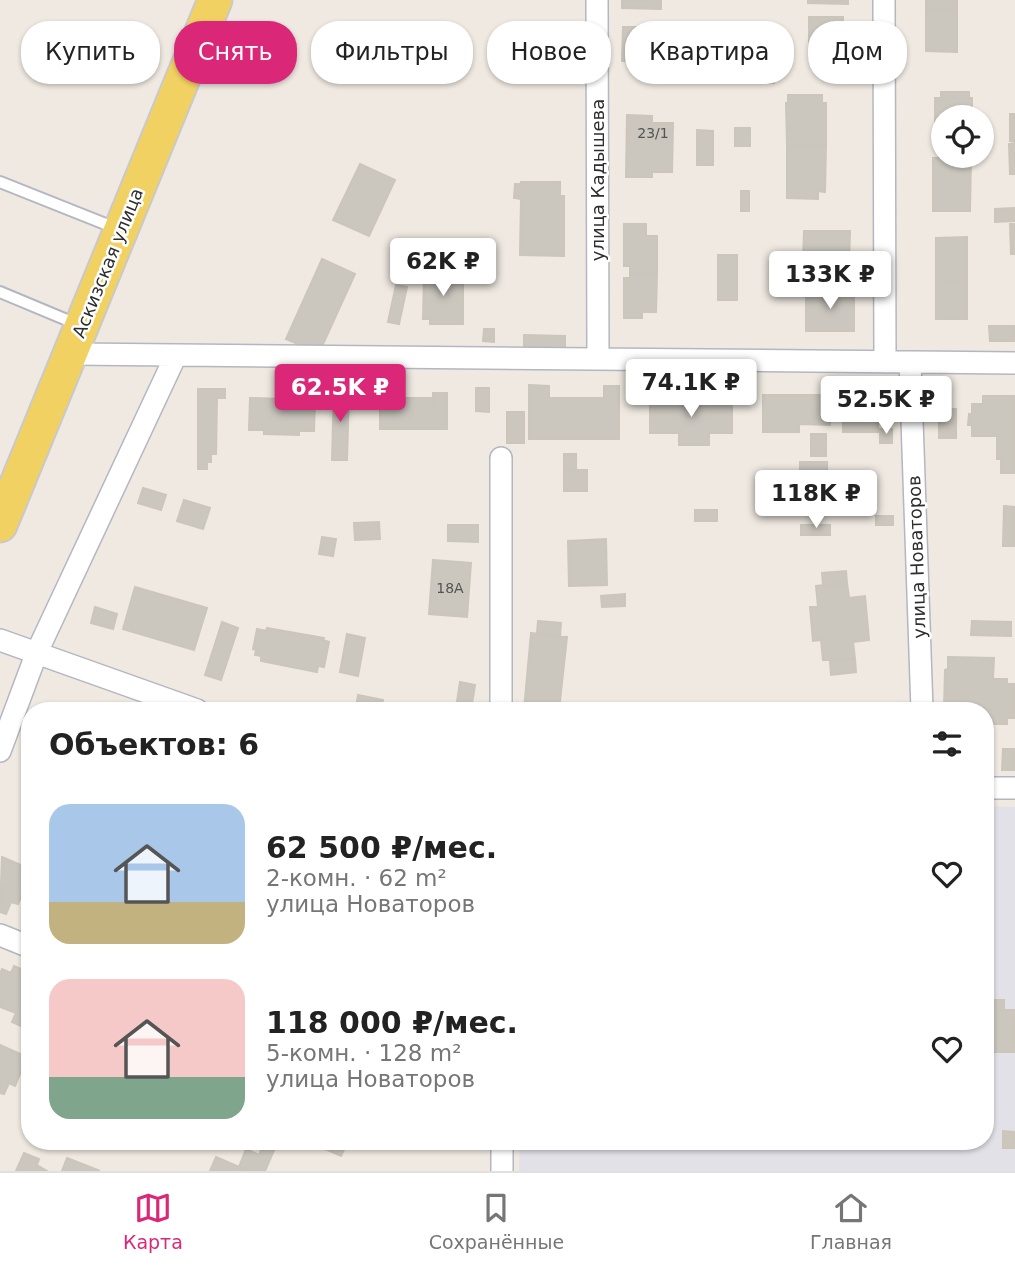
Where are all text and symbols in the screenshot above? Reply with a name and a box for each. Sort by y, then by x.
chip: Купить [21,21,160,84]
chip: Снять [174,21,297,84]
chip: Фильтры [311,21,473,84]
chip: Новое [487,21,611,84]
chip: Квартира [625,21,794,84]
chip: Дом [808,21,907,84]
street label: улица Кадышева [587,99,608,261]
map controls [931,105,994,168]
button: locate [931,105,994,168]
house number: 23/1 [637,125,669,141]
street label: Аскизская улица [68,185,147,341]
pin: 62K ₽ [394,238,492,298]
text: 62K ₽ [406,248,480,274]
pin: 133K ₽ [773,252,887,311]
text: 133K ₽ [785,261,875,287]
pin: 74.1K ₽ [626,360,756,419]
pin: 62.5K ₽ [275,364,405,424]
text: 74.1K ₽ [642,369,740,395]
text: 62.5K ₽ [291,374,389,400]
pin: 52.5K ₽ [821,376,951,436]
text: 52.5K ₽ [837,386,935,412]
pin: 118K ₽ [759,470,873,530]
street label: улица Новаторов [903,475,930,639]
text: 118K ₽ [771,480,861,506]
house number: 18А [436,580,464,596]
icon: filters [928,725,966,763]
text: Объектов: 6 [49,727,259,762]
text: 62 500 ₽/мес. [266,830,497,865]
icon: home [105,832,189,916]
icon: heart [928,855,966,893]
text: 2-комн. · 62 m² [266,865,447,891]
text: улица Новаторов [266,891,475,917]
text: 118 000 ₽/мес. [266,1005,518,1040]
icon: home [105,1007,189,1091]
icon: heart [928,1030,966,1068]
text: 5-комн. · 128 m² [266,1040,461,1066]
text: улица Новаторов [266,1066,475,1092]
tab: Карта [123,1189,183,1253]
tab: Сохранённые [429,1189,564,1253]
tab: Главная [810,1189,892,1253]

